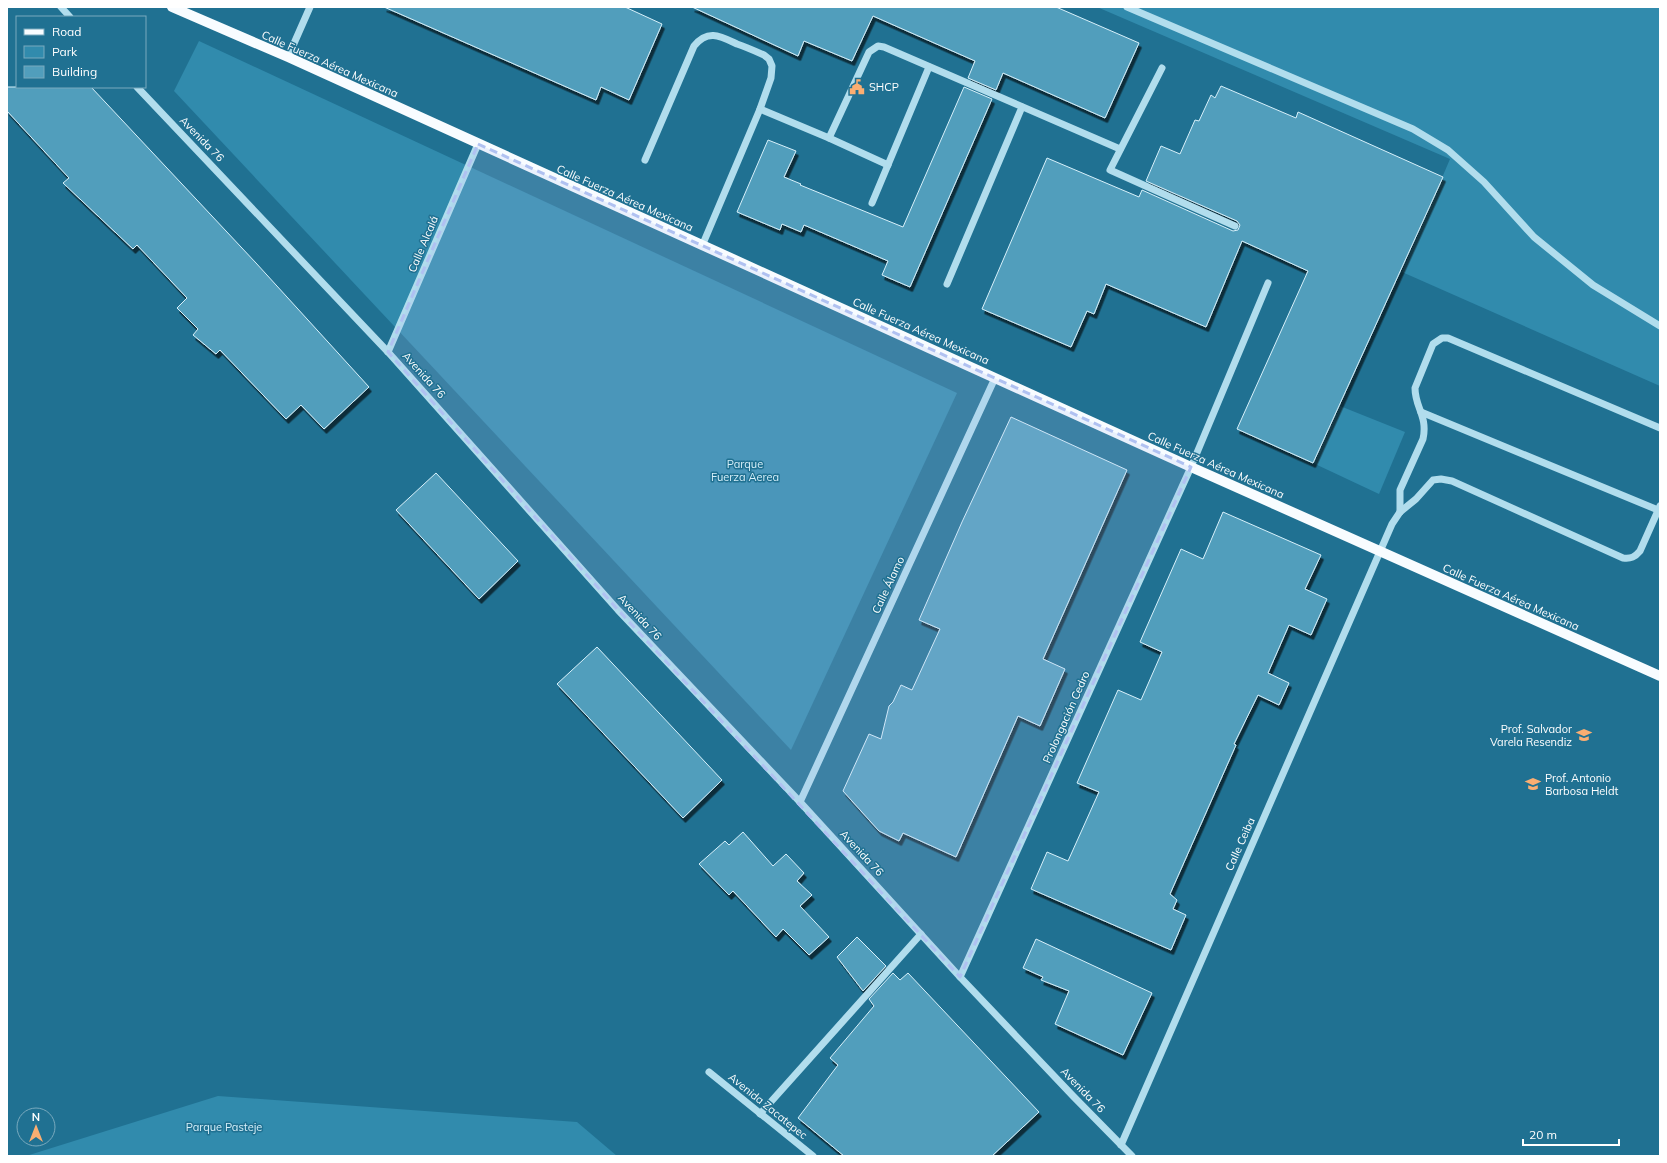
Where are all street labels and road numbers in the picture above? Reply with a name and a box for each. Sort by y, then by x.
street label: Calle Fuerza Aérea Mexicana [260,28,400,100]
street label: Avenida 76 [177,113,227,165]
street label: Calle Fuerza Aérea Mexicana [555,162,695,234]
street label: Calle Alcalá [405,214,441,274]
street label: Calle Fuerza Aérea Mexicana [851,295,991,367]
street label: Avenida 76 [399,349,449,401]
street label: Calle Fuerza Aérea Mexicana [1146,429,1286,501]
street label: Calle Álamo [869,554,907,616]
street label: Calle Fuerza Aérea Mexicana [1441,561,1581,633]
street label: Avenida 76 [615,591,665,643]
street label: Prolongación Cedro [1039,669,1093,765]
street label: Calle Ceiba [1222,815,1258,873]
street label: Avenida 76 [837,827,887,879]
street label: Avenida 76 [1058,1064,1108,1116]
street label: Avenida Zacatepec [726,1070,811,1142]

